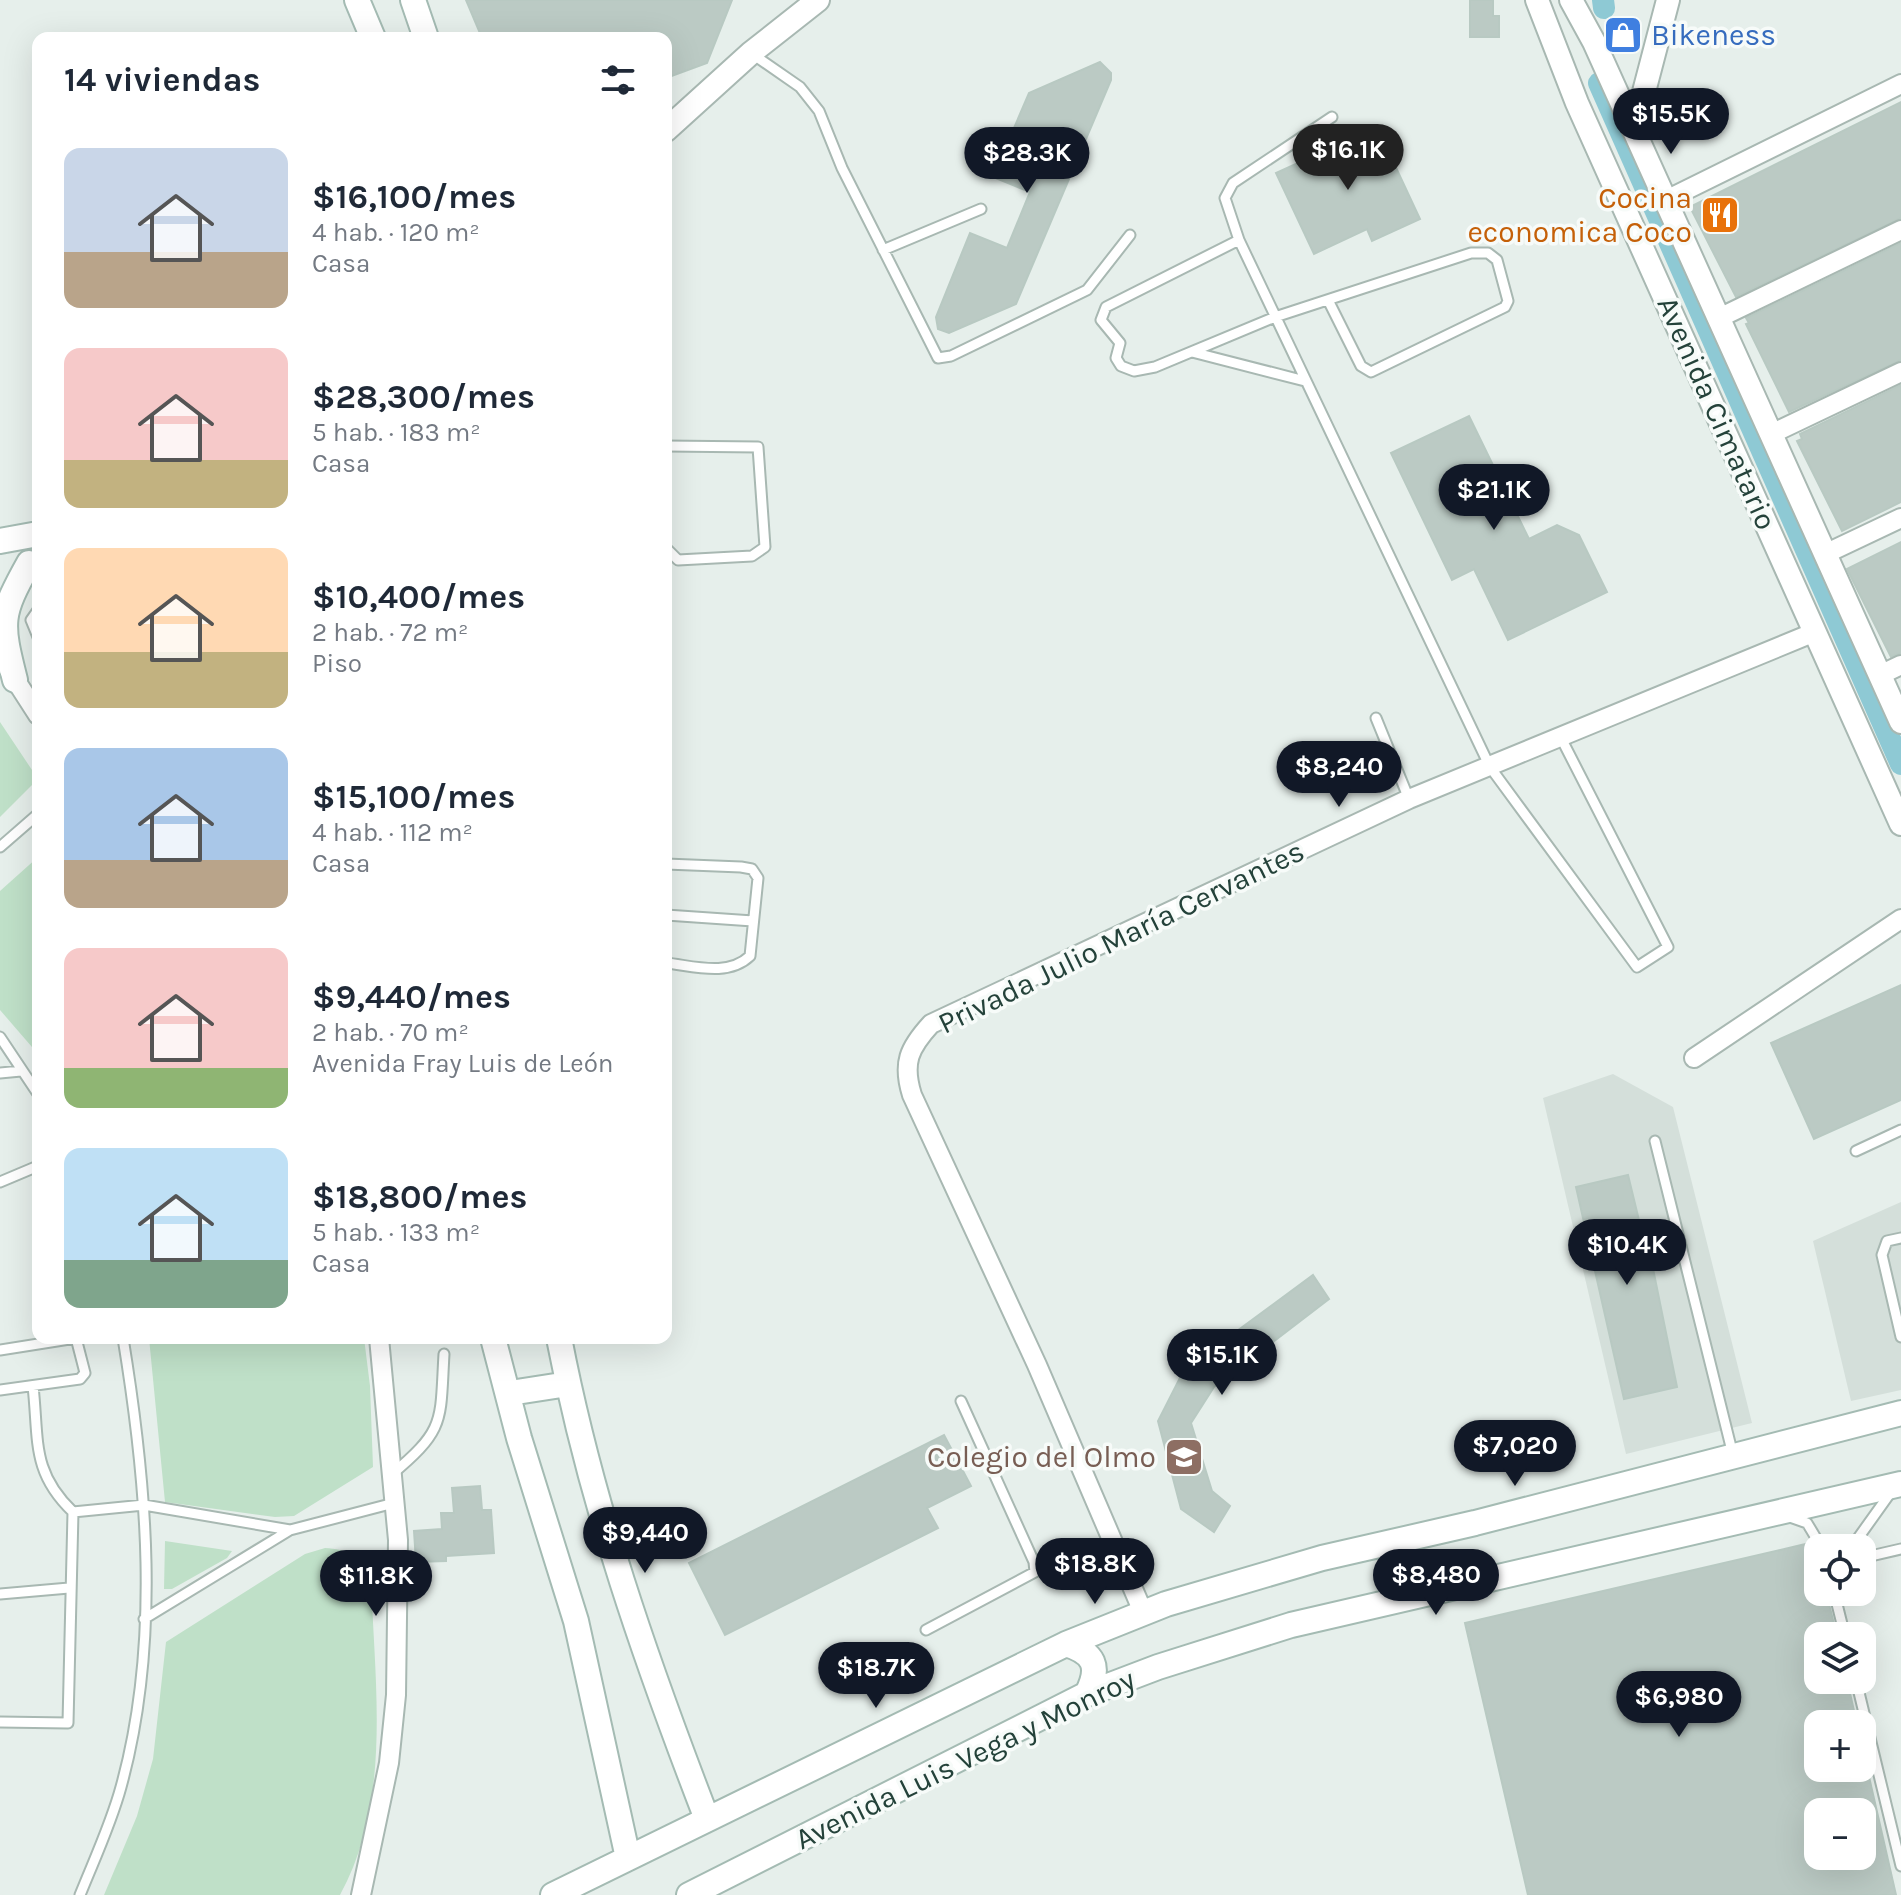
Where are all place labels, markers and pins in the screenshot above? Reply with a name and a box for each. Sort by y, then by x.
shop icon: Bikeness [1602,14,1644,56]
place label: Bikeness [1651,17,1776,53]
pin: $15.5K [1606,88,1736,156]
pin: $16.1K [1283,124,1413,192]
pin: $28.3K [962,127,1092,195]
place label: Cocina economica Coco [1467,180,1692,250]
restaurant icon: Cocina economica Coco [1699,194,1741,236]
pin: $21.1K [1429,464,1559,532]
pin: $8,240 [1274,741,1404,809]
pin: $10.4K [1562,1219,1692,1287]
pin: $15.1K [1157,1329,1287,1397]
pin: $7,020 [1450,1420,1580,1488]
school or university icon: Colegio del Olmo [1163,1436,1205,1478]
place label: Colegio del Olmo [927,1439,1156,1475]
pin: $9,440 [580,1507,710,1575]
pin: $18.8K [1030,1538,1160,1606]
pin: $8,480 [1371,1549,1501,1617]
pin: $11.8K [311,1550,441,1618]
pin: $18.7K [811,1642,941,1710]
pin: $6,980 [1614,1671,1744,1739]

